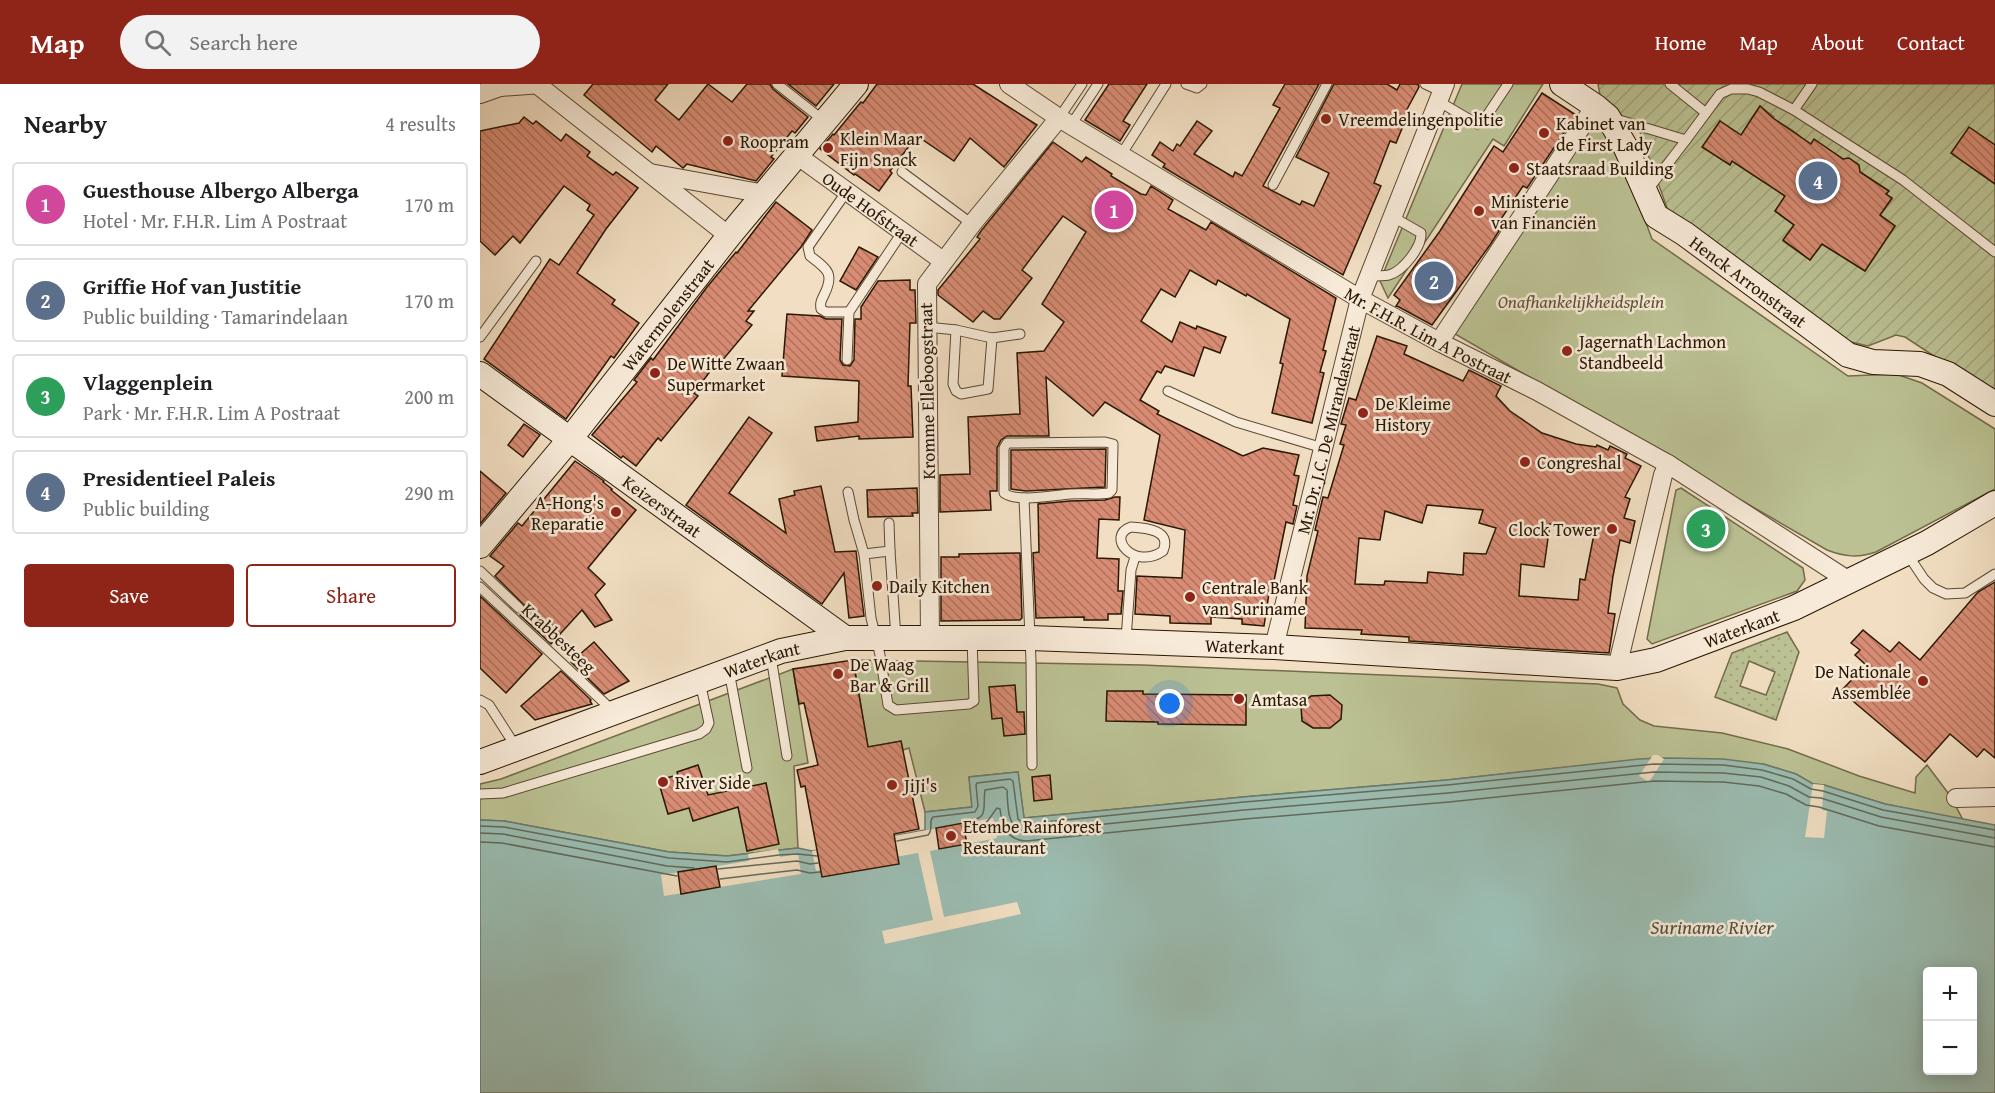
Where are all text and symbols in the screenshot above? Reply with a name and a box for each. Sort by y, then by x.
search box [120,15,540,69]
text: Map [30,22,84,63]
icon: search [141,26,174,59]
text: Search here [189,26,298,58]
text: Home [1655,27,1706,58]
text: Map [1739,27,1778,58]
text: About [1811,27,1864,58]
text: Contact [1897,27,1965,58]
text: Nearby [24,104,107,143]
place label: Vreemdelingenpolitie [1338,106,1503,133]
text: 4 results [385,109,456,138]
place label: Kabinet van de First Lady [1556,110,1653,158]
marker: Vreemdelingenpolitie [1319,112,1333,126]
place label: Klein Maar Fijn Snack [840,125,923,173]
marker: Kabinet van de First Lady [1537,126,1551,140]
place label: Roopram [740,128,809,155]
marker: Roopram [721,134,735,148]
marker: Klein Maar Fijn Snack [821,141,835,155]
place label: Staatsraad Building [1526,155,1673,182]
pin: 4 [1798,158,1838,204]
marker: Staatsraad Building [1507,161,1521,175]
street label: Oude Hofstraat [817,164,925,253]
text: Guesthouse Albergo Alberga [83,174,359,206]
pin: 1 [1094,188,1134,232]
place label: Ministerie van Financiën [1491,188,1596,236]
text: 1 [40,190,51,219]
text: 170 m [404,190,454,219]
marker: Ministerie van Financiën [1472,204,1486,218]
text: Hotel · Mr. F.H.R. Lim A Postraat [83,206,347,235]
street label: Henck Arronstraat [1684,228,1813,334]
street label: Watermolenstraat [615,252,721,377]
pin: 2 [1414,258,1454,304]
text: Griffie Hof van Justitie [83,270,301,302]
street label: Mr. F.H.R. Lim A Postraat [1340,279,1518,390]
text: 2 [40,286,51,315]
text: 170 m [404,286,454,315]
park label: Onafhankelijkheidsplein [1498,288,1664,315]
text: Public building · Tamarindelaan [83,302,348,331]
street label: Kromme Elleboogstraat [912,302,942,480]
street label: Mr. Dr. J.C. De Mirandastraat [1289,322,1367,537]
place label: Jagernath Lachmon Standbeeld [1577,328,1726,376]
marker: Jagernath Lachmon Standbeeld [1560,344,1574,358]
place label: De Witte Zwaan Supermarket [667,350,785,398]
text: Vlaggenplein [83,366,213,398]
marker: De Witte Zwaan Supermarket [648,366,662,380]
text: 3 [40,382,51,411]
text: 200 m [404,382,454,411]
place label: De Kleime History [1375,390,1451,438]
text: Park · Mr. F.H.R. Lim A Postraat [83,398,340,427]
marker: De Kleime History [1356,406,1370,420]
place label: Congreshal [1537,449,1621,476]
marker: Congreshal [1518,455,1532,469]
text: Presidentieel Paleis [83,462,275,494]
street label: Keizerstraat [617,468,708,544]
text: 4 [40,478,51,507]
text: 290 m [404,478,454,507]
place label: A-Hong's Reparatie [531,489,604,537]
text: Public building [83,494,209,523]
marker: A-Hong's Reparatie [609,505,623,519]
pin: 3 [1686,506,1726,552]
place label: Clock Tower [1509,516,1601,543]
marker: Clock Tower [1605,522,1619,536]
button: Save [24,564,234,627]
button: Share [246,564,456,627]
place label: Daily Kitchen [889,573,990,600]
place label: Centrale Bank van Suriname [1202,574,1309,622]
marker: Daily Kitchen [870,579,884,593]
marker: Centrale Bank van Suriname [1183,590,1197,604]
street label: Krabbesteeg [516,596,602,680]
street label: Waterkant [1699,601,1784,654]
street label: Waterkant [1205,631,1286,661]
street label: Waterkant [720,634,803,685]
place label: De Waag Bar & Grill [850,651,929,699]
place label: De Nationale Assemblée [1815,658,1911,706]
marker: De Waag Bar & Grill [831,667,845,681]
marker: De Nationale Assemblée [1916,674,1930,688]
place label: Amtasa [1251,686,1308,713]
your location [1155,689,1184,718]
marker: Amtasa [1232,692,1246,706]
place label: River Side [675,769,751,796]
place label: JiJi's [902,772,937,799]
marker: River Side [656,775,670,789]
marker: JiJi's [885,778,899,792]
place label: Etembe Rainforest Restaurant [963,813,1102,861]
marker: Etembe Rainforest Restaurant [944,829,958,843]
water label: Suriname Rivier [1650,912,1774,941]
map controls [1923,967,1977,1075]
button: + [1923,967,1977,1021]
button: − [1923,1021,1977,1075]

